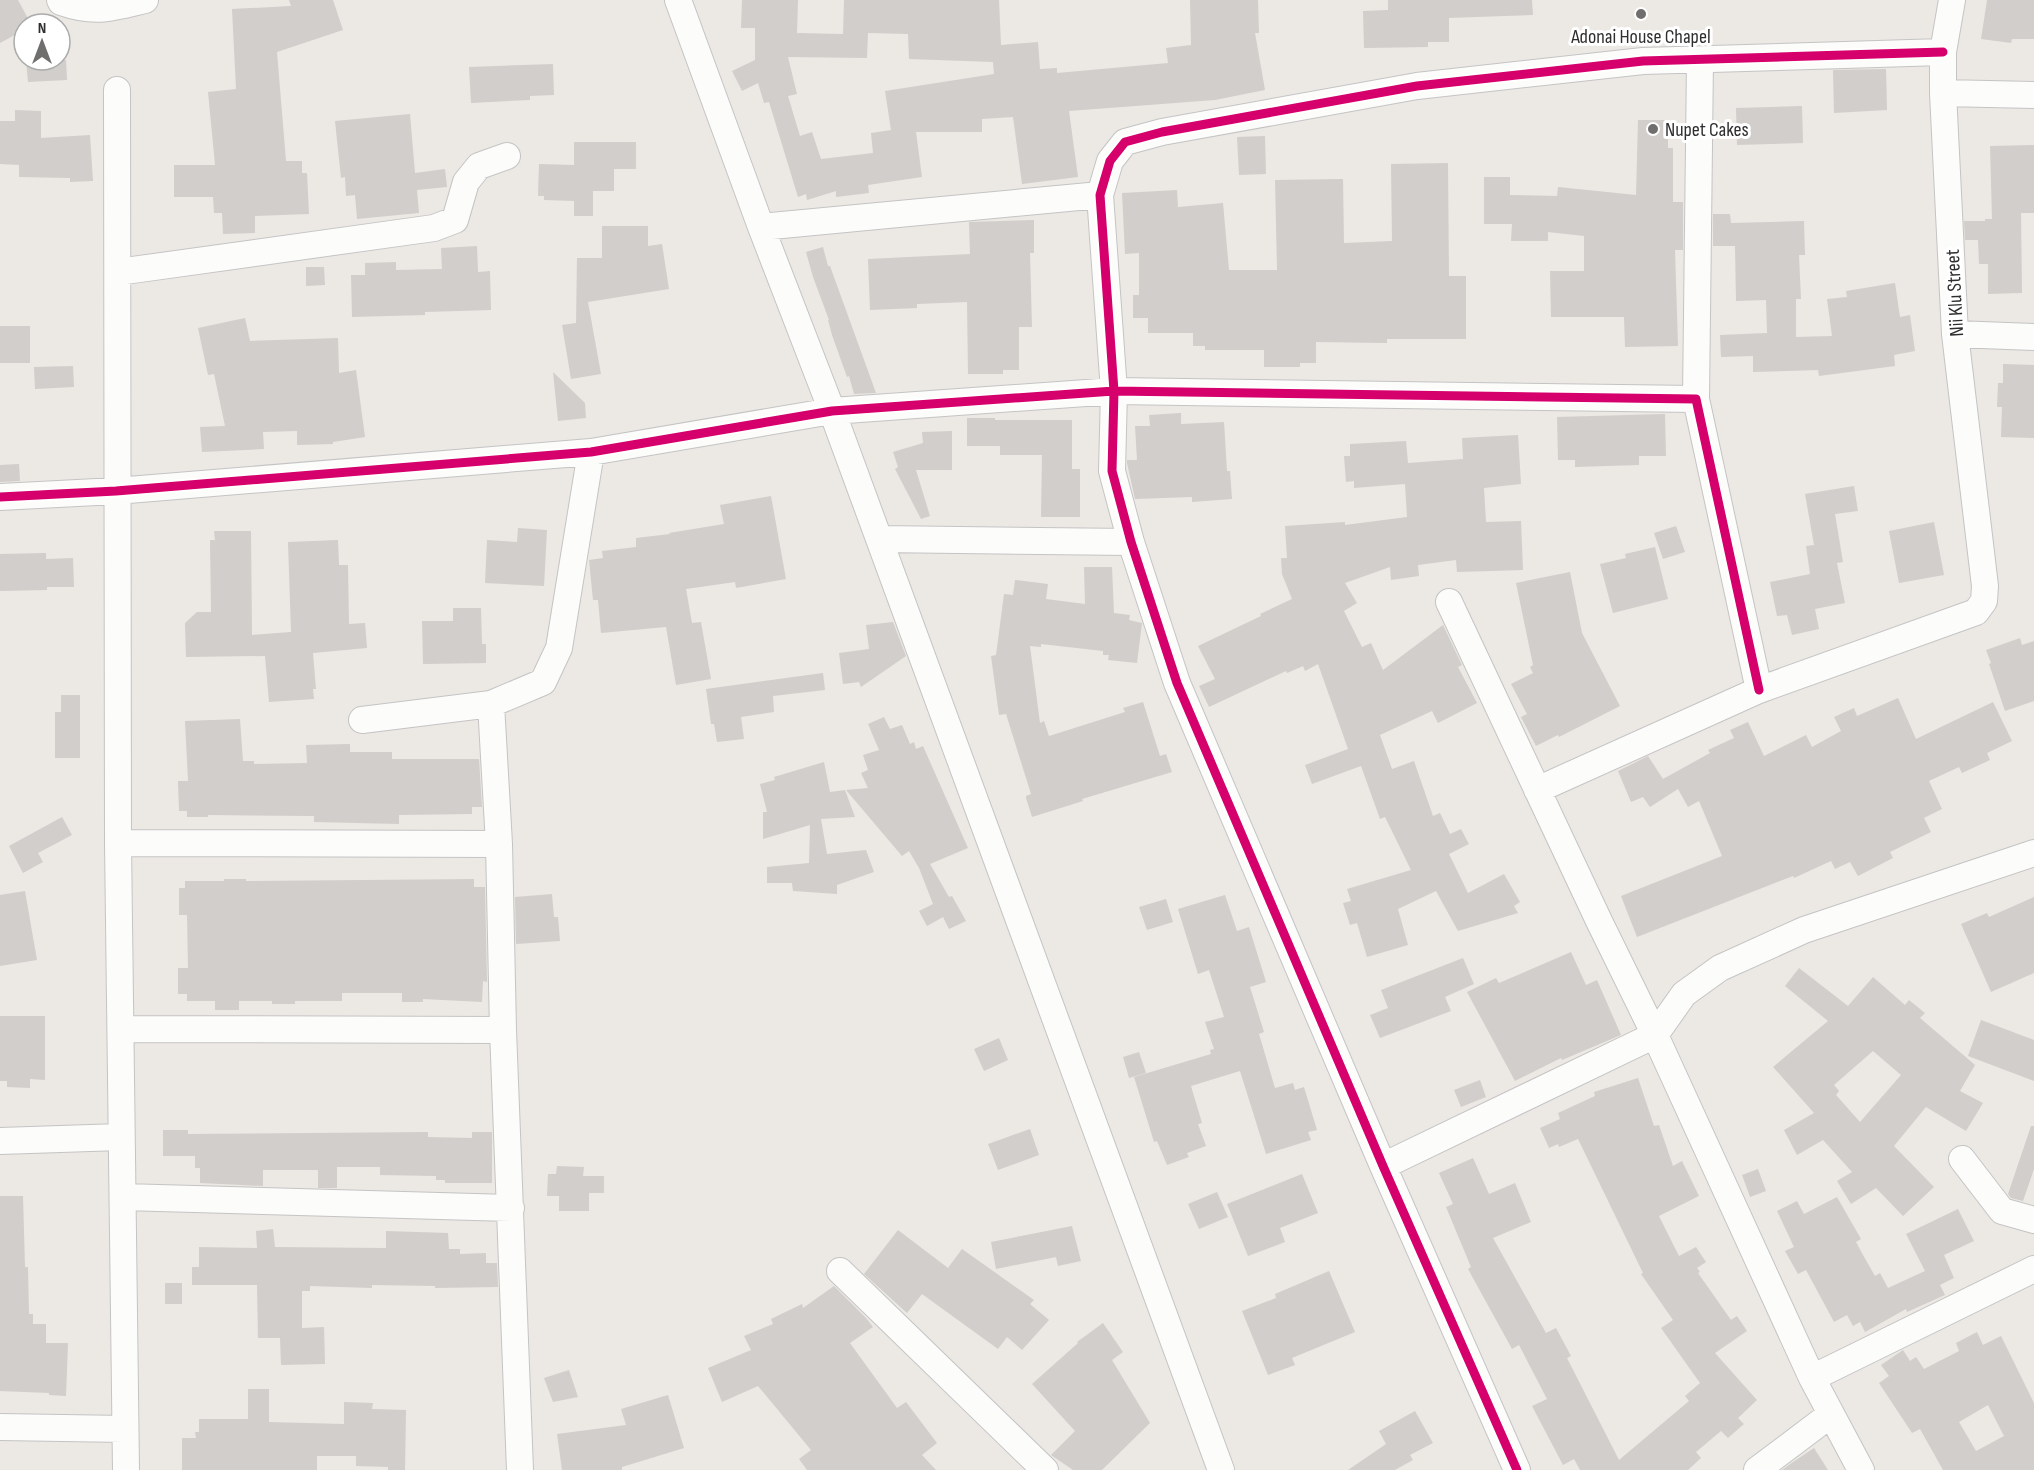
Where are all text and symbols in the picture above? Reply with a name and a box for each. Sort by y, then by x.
marker: Adonai House Chapel [1634,7,1648,21]
north arrow [12,12,72,72]
text: N [38,19,46,38]
place label: Adonai House Chapel [1570,25,1711,49]
place label: Nupet Cakes [1665,118,1749,142]
marker: Nupet Cakes [1646,122,1660,136]
street label: Nii Klu Street [1941,249,1969,337]

